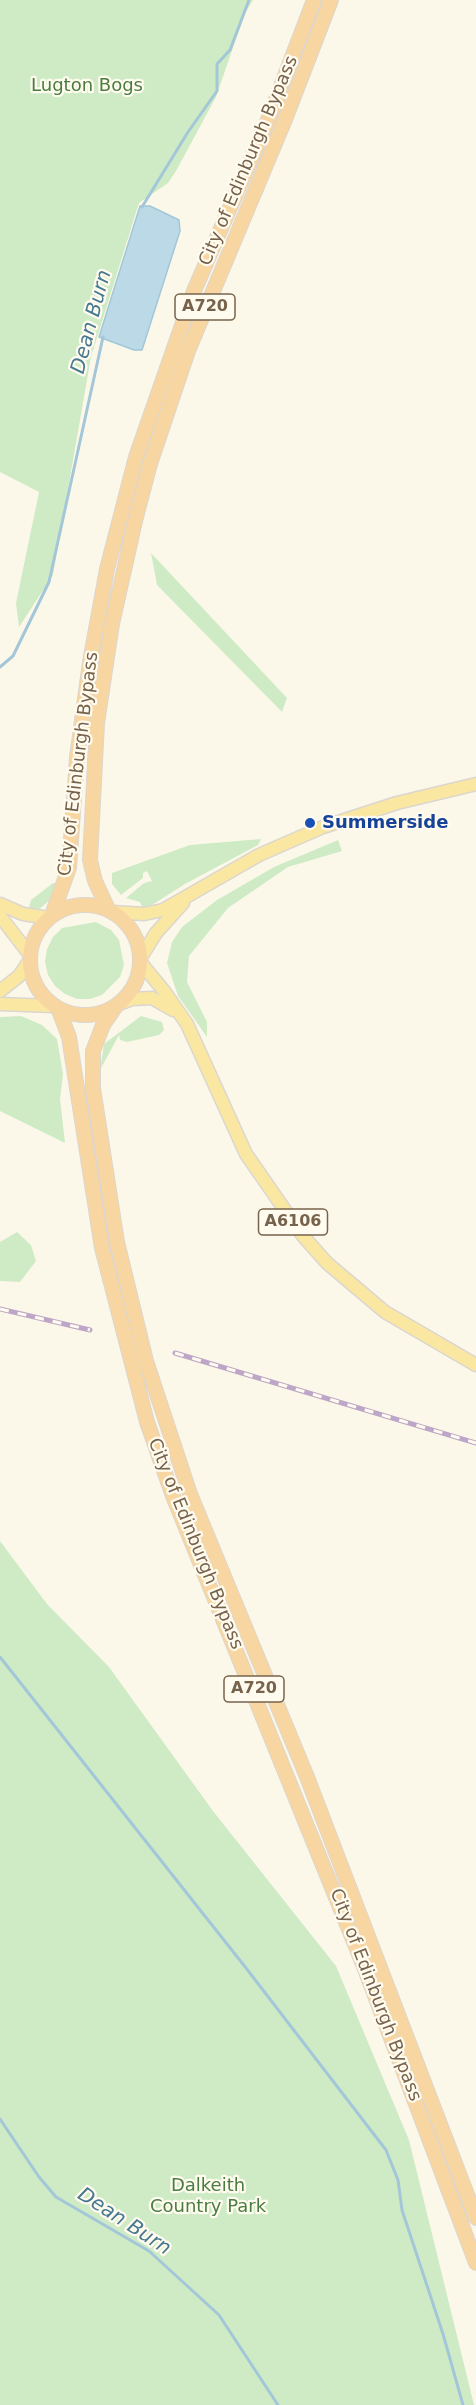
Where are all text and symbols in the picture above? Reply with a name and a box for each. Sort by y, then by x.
street label: City of Edinburgh Bypass [195,53,303,269]
park label: Lugton Bogs [31,75,143,97]
water label: Dean Burn [67,268,117,376]
road number: A720 [175,294,235,320]
street label: City of Edinburgh Bypass [55,651,103,877]
place label: Summerside [322,812,448,834]
marker: Summerside [303,816,317,830]
road number: A6106 [258,1209,328,1235]
street label: City of Edinburgh Bypass [143,1435,247,1653]
road number: A720 [224,1676,284,1702]
street label: City of Edinburgh Bypass [324,1886,426,2104]
park label: Dalkeith Country Park [150,2175,266,2218]
water label: Dean Burn [73,2183,175,2261]

